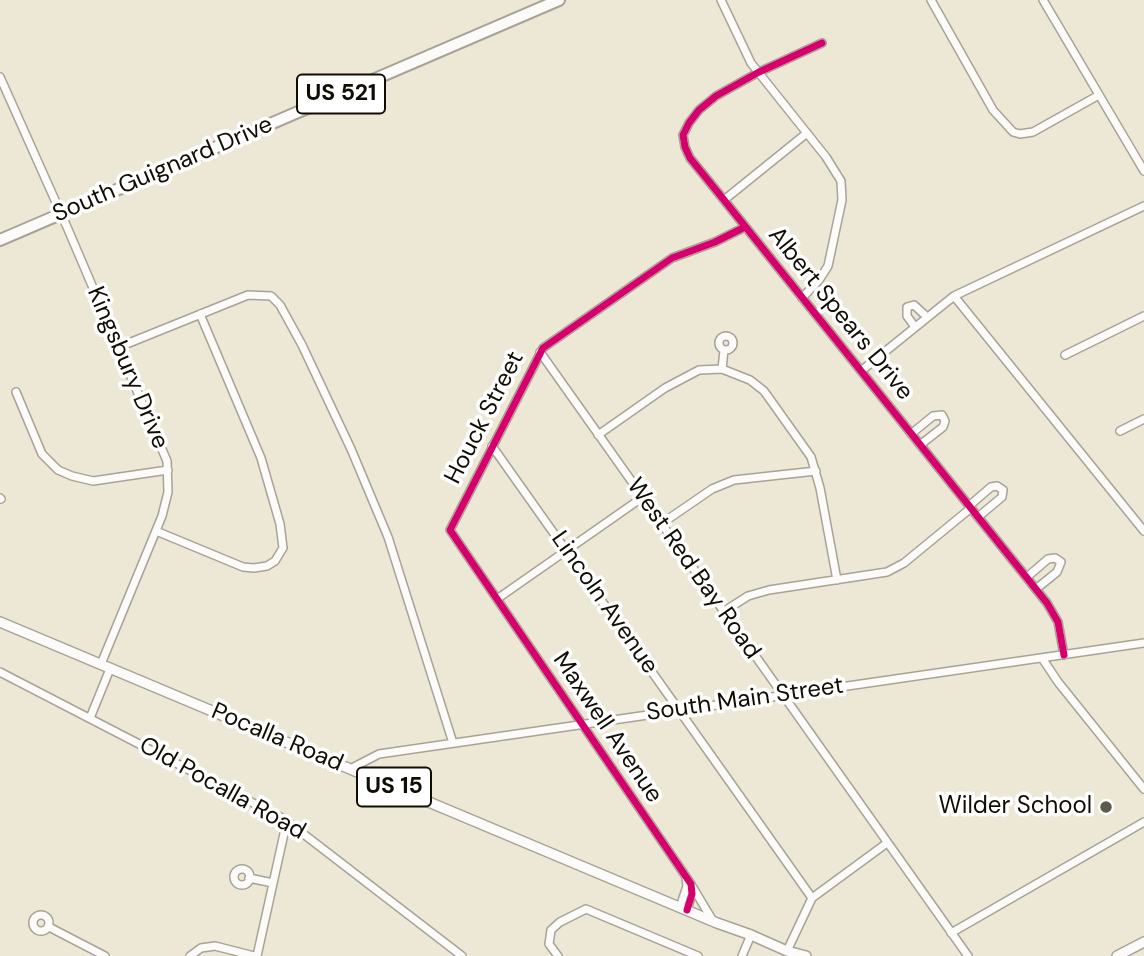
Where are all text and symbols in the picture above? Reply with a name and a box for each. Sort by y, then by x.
road number: US 521 [297,74,385,114]
street label: South Guignard Drive [49,111,277,229]
street label: Albert Spears Drive [761,222,919,406]
street label: Kingsbury Drive [80,283,174,453]
street label: Houck Street [439,347,531,489]
street label: West Red Bay Road [620,473,766,665]
street label: Lincoln Avenue [544,526,664,680]
street label: Maxwell Avenue [546,647,668,809]
street label: South Main Street [645,672,845,728]
street label: Pocalla Road [207,697,347,779]
street label: Old Pocalla Road [134,731,310,847]
road number: US 15 [357,768,431,806]
place label: Wilder School [938,793,1092,821]
marker: Wilder School [1098,799,1114,815]

